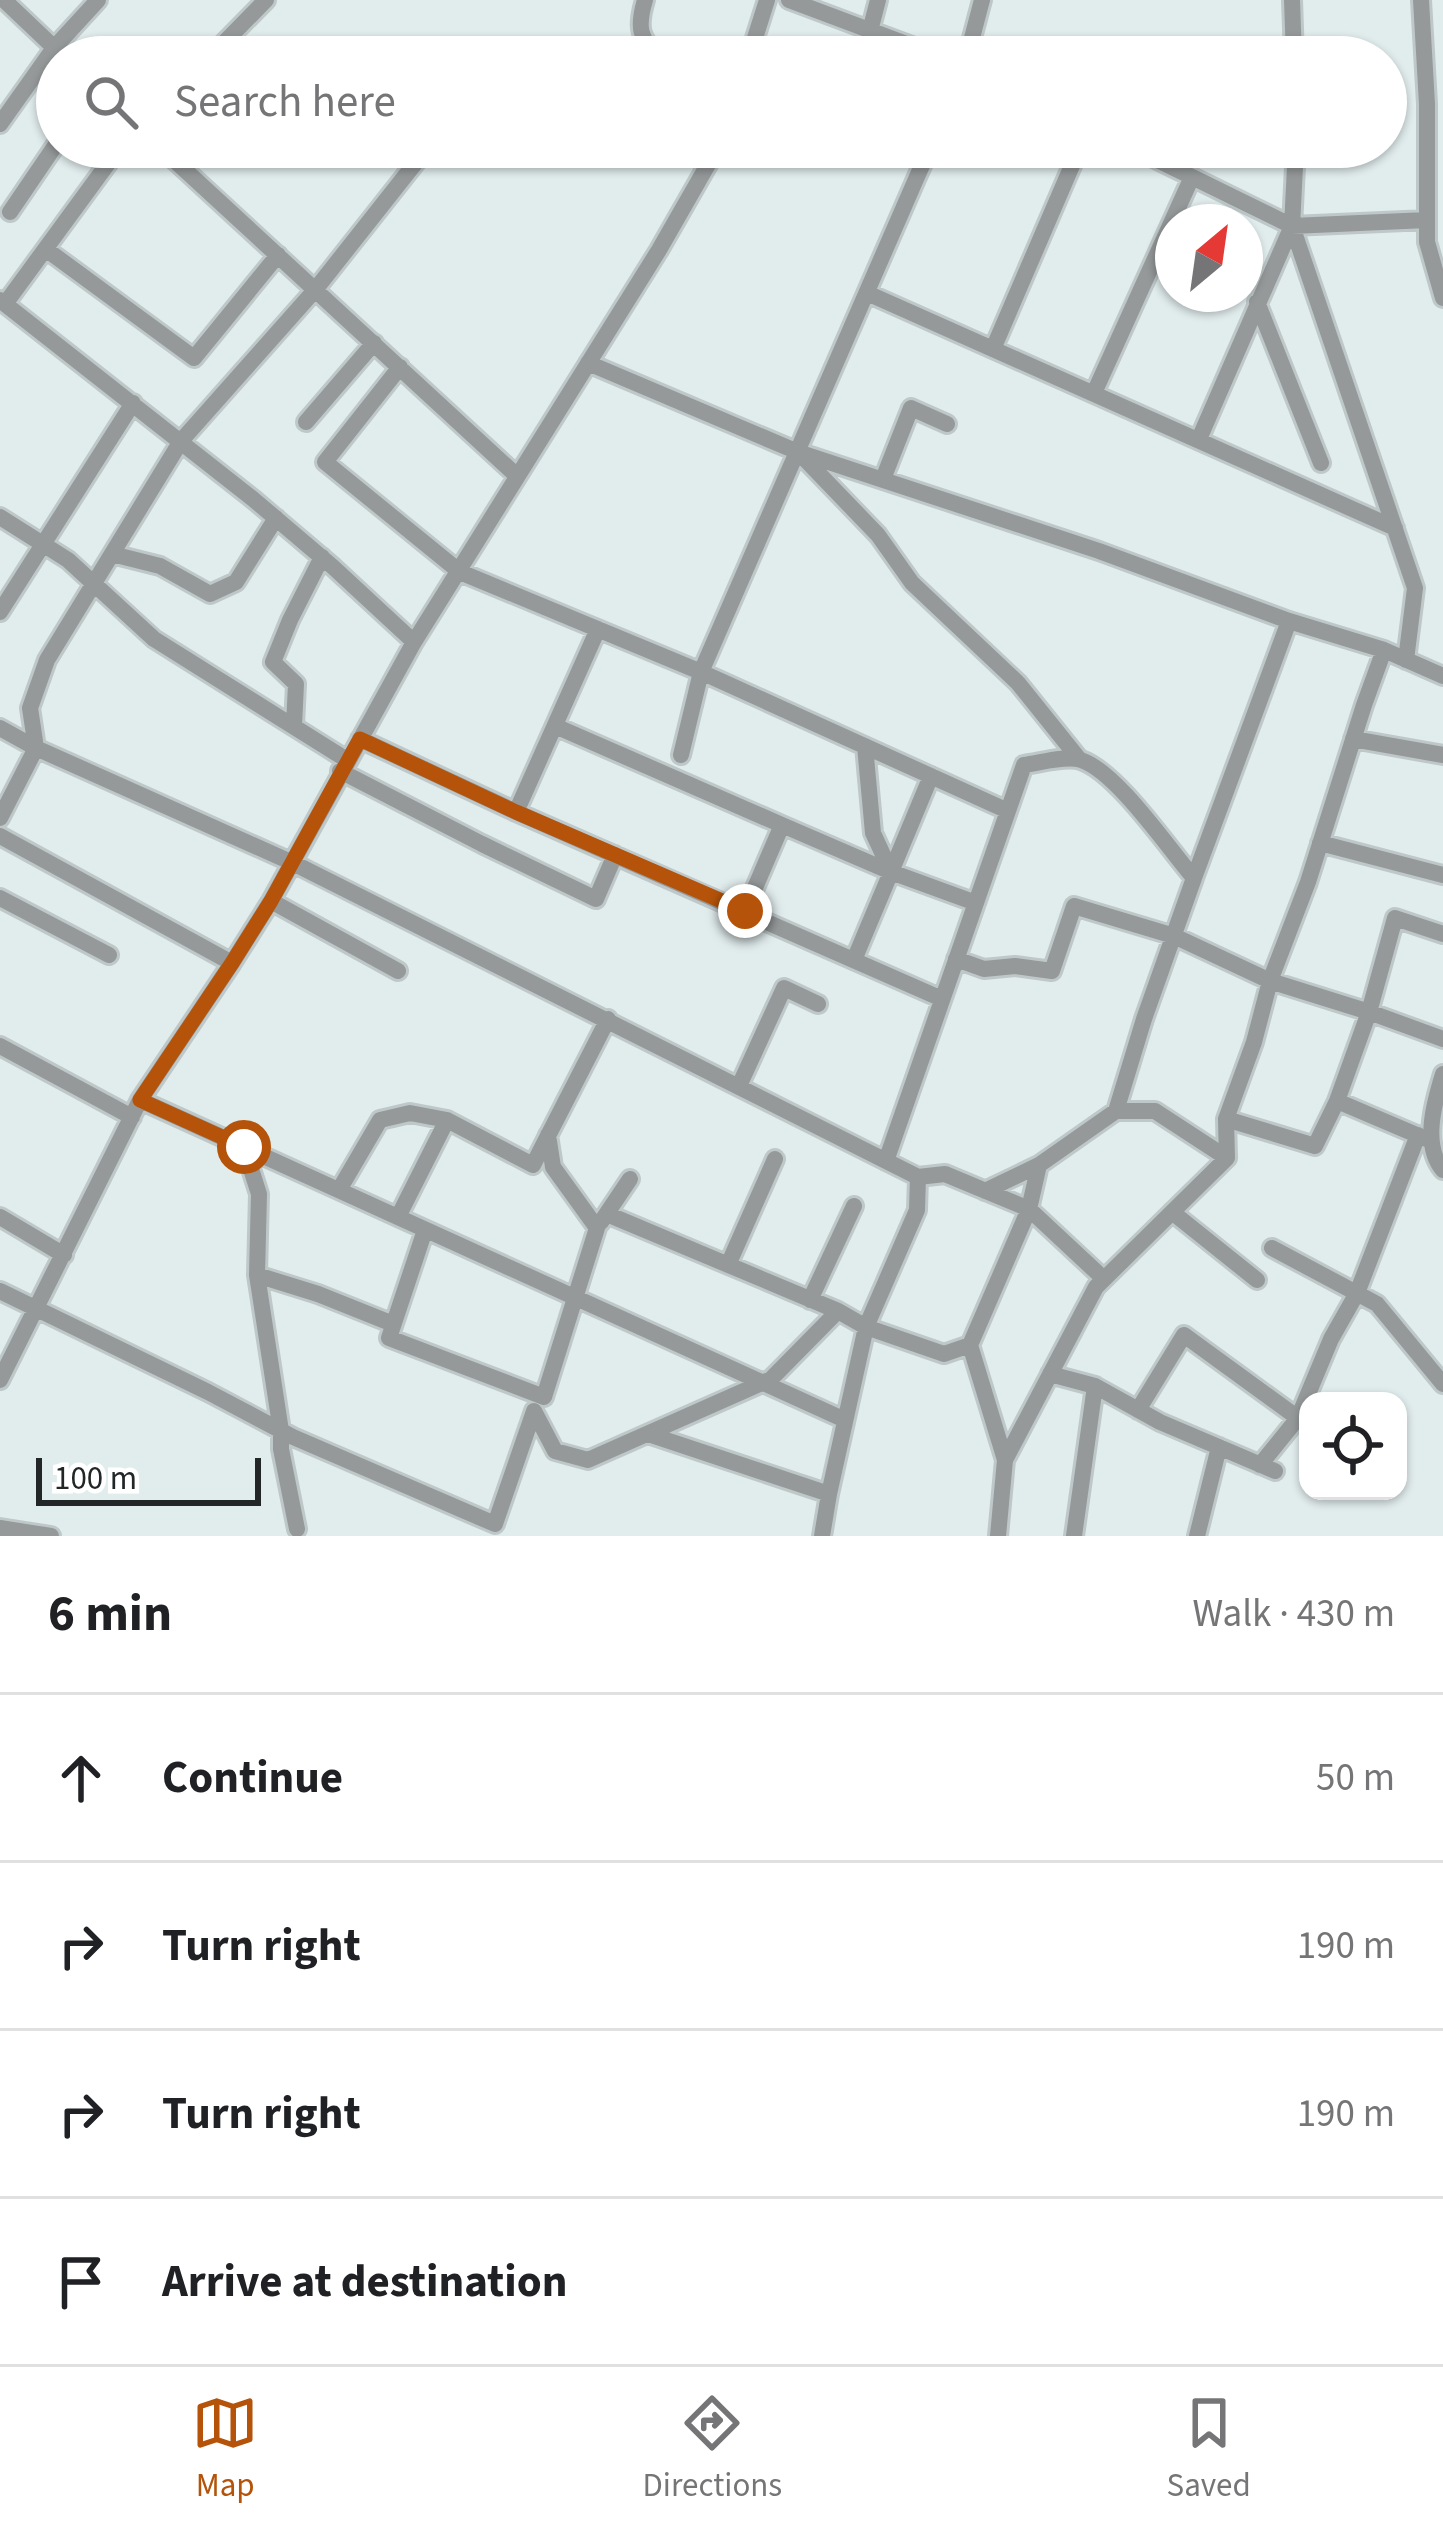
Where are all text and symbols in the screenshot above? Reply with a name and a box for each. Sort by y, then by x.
search box [36,36,1407,168]
icon: search [78,69,144,135]
text: Search here [174,70,396,134]
north arrow [1155,204,1263,312]
route end [718,884,772,938]
route start [217,1120,271,1174]
map controls [1299,1392,1407,1500]
button: locate [1299,1392,1407,1500]
scale bar [36,1452,261,1505]
text: 100 m [54,1455,137,1502]
text: 6 min [48,1578,172,1650]
text: Walk · 430 m [1192,1586,1395,1642]
icon: ahead [48,1745,114,1811]
text: Continue [162,1746,343,1810]
text: 50 m [1316,1750,1395,1806]
icon: right [48,1913,114,1979]
text: Turn right [162,1914,361,1978]
text: 190 m [1297,1918,1395,1974]
icon: right [48,2081,114,2147]
text: Turn right [162,2082,361,2146]
text: 190 m [1297,2086,1395,2142]
icon: arrive [48,2249,114,2315]
text: Arrive at destination [162,2250,567,2314]
tab: Map [192,2390,258,2509]
tab: Directions [643,2390,782,2509]
tab: Saved [1167,2390,1251,2509]

